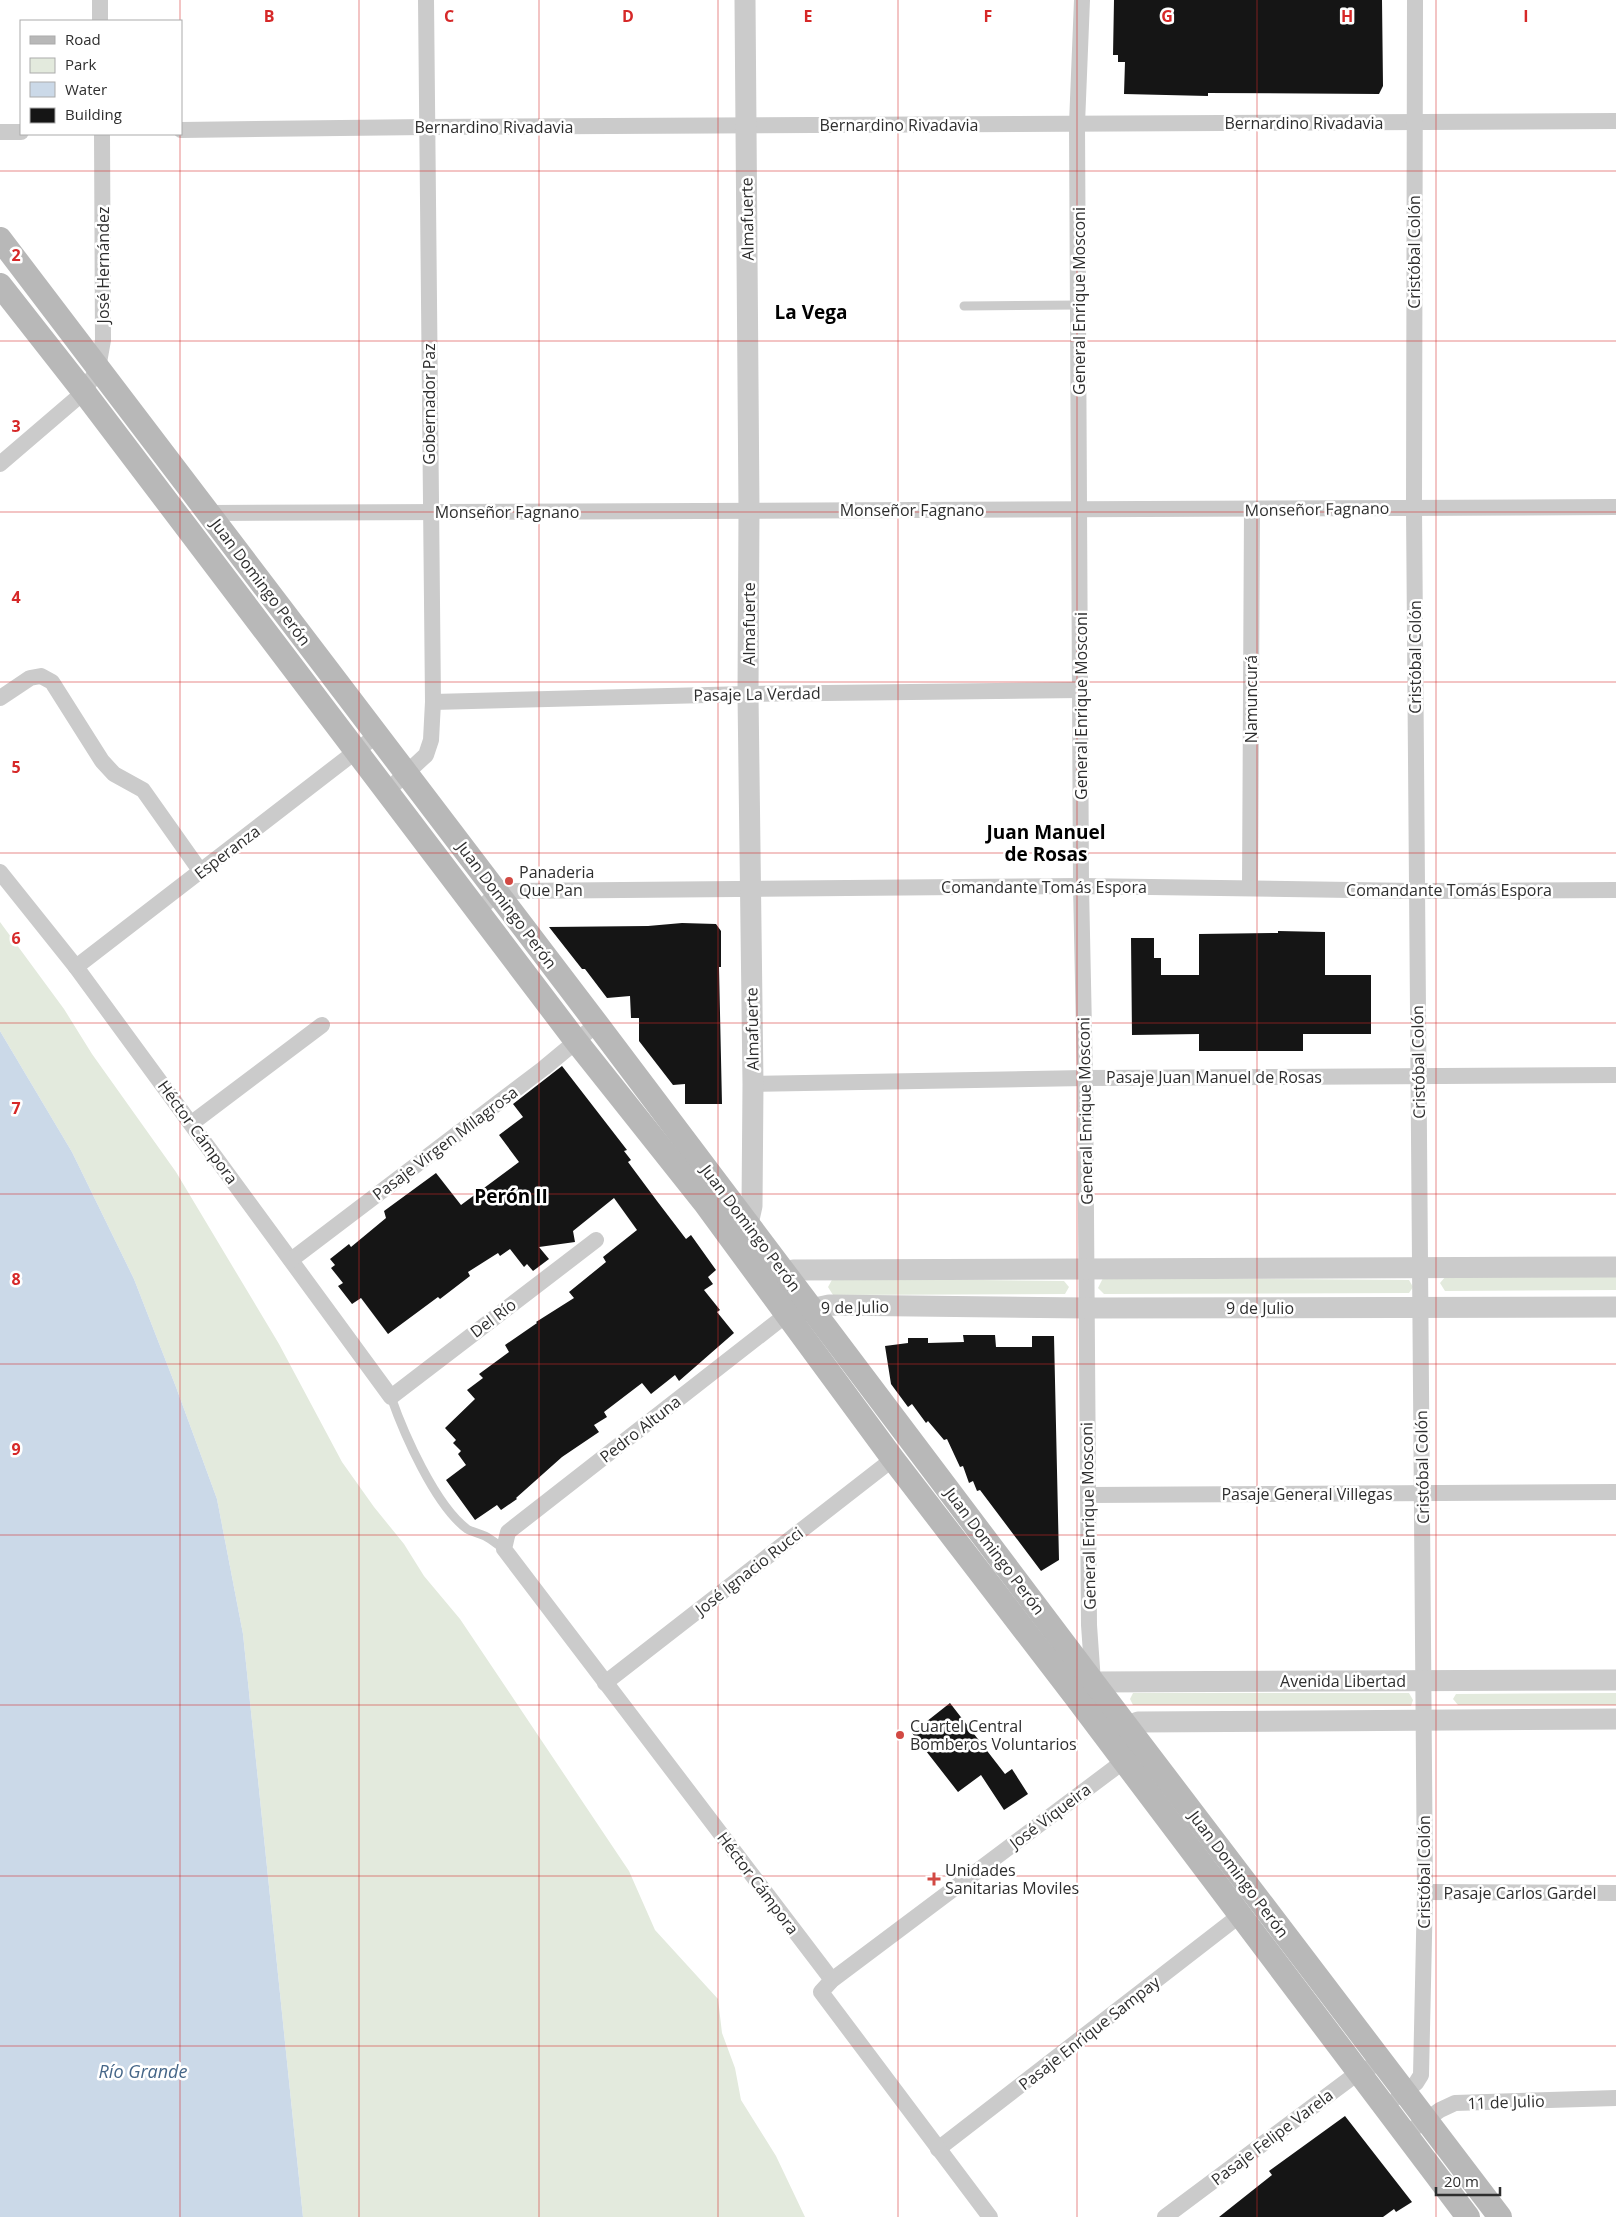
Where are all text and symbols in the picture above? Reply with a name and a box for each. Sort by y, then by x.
text: B [264,5,274,27]
text: C [444,5,454,27]
text: D [622,5,634,27]
text: E [804,5,813,27]
text: F [984,5,992,27]
text: G [1161,5,1173,27]
text: H [1341,5,1353,27]
text: I [1523,5,1529,27]
legend [20,20,182,135]
text: Road [65,29,101,49]
text: Park [65,54,96,74]
text: Water [65,79,107,99]
text: Building [65,104,122,124]
street label: Bernardino Rivadavia [1225,112,1383,134]
street label: Bernardino Rivadavia [820,114,978,136]
street label: Bernardino Rivadavia [415,116,573,138]
street label: Almafuerte [735,177,759,261]
street label: Cristóbal Colón [1403,195,1425,309]
street label: José Hernández [92,207,114,325]
street label: General Enrique Mosconi [1068,207,1090,395]
text: 2 [11,244,21,266]
district label: La Vega [775,299,847,325]
street label: Gobernador Paz [418,343,440,465]
text: 3 [11,415,21,437]
street label: Monseñor Fagnano [1245,497,1389,521]
street label: Monseñor Fagnano [840,499,984,521]
street label: Monseñor Fagnano [435,501,579,523]
street label: Juan Domingo Perón [205,512,316,650]
street label: Almafuerte [738,582,760,666]
text: 4 [11,586,21,608]
street label: Cristóbal Colón [1404,600,1426,714]
street label: General Enrique Mosconi [1070,612,1092,800]
street label: Namuncurá [1240,655,1262,743]
street label: Pasaje La Verdad [693,682,821,706]
text: 5 [11,756,21,778]
district label: Juan Manuel de Rosas [984,819,1106,867]
street label: Esperanza [190,820,264,884]
street label: Juan Domingo Perón [451,835,562,973]
place label: Panaderia Que Pan [519,861,594,901]
marker: Panaderia Que Pan [503,875,515,887]
street label: Comandante Tomás Espora [941,876,1147,898]
street label: Comandante Tomás Espora [1346,879,1552,901]
text: 6 [11,927,21,949]
street label: Almafuerte [740,987,764,1071]
street label: Cristóbal Colón [1406,1005,1430,1119]
street label: General Enrique Mosconi [1072,1017,1098,1205]
street label: Pasaje Juan Manuel de Rosas [1106,1066,1322,1088]
street label: Héctor Cámpora [153,1076,243,1188]
street label: Pasaje Virgen Milagrosa [368,1081,522,1205]
text: 7 [11,1097,21,1119]
street label: Juan Domingo Perón [695,1158,806,1296]
district label: Perón II [474,1183,548,1209]
text: 8 [11,1268,21,1290]
street label: Del Río [465,1293,521,1343]
street label: 9 de Julio [821,1295,889,1319]
street label: 9 de Julio [1226,1297,1294,1319]
street label: Pedro Altuna [595,1390,685,1468]
street label: Cristóbal Colón [1410,1410,1434,1524]
street label: General Enrique Mosconi [1075,1422,1101,1610]
text: 9 [11,1438,21,1460]
street label: Juan Domingo Perón [939,1481,1050,1619]
street label: Pasaje General Villegas [1221,1483,1393,1505]
street label: José Ignacio Rucci [689,1522,807,1621]
street label: Avenida Libertad [1280,1670,1406,1692]
place label: Cuartel Central Bomberos Voluntarios [910,1715,1077,1755]
marker: Cuartel Central Bomberos Voluntarios [894,1729,906,1741]
street label: José Viqueira [1003,1778,1095,1855]
street label: Juan Domingo Perón [1183,1804,1294,1942]
street label: Cristóbal Colón [1413,1815,1435,1929]
street label: Héctor Cámpora [712,1827,804,1939]
place label: Unidades Sanitarias Moviles [945,1859,1079,1899]
marker: Unidades Sanitarias Moviles [927,1872,941,1886]
street label: Pasaje Carlos Gardel [1443,1882,1597,1904]
street label: Pasaje Enrique Sampay [1014,1970,1165,2095]
water label: Río Grande [99,2059,187,2083]
street label: Pasaje Felipe Varela [1207,2084,1337,2190]
street label: 11 de Julio [1467,2090,1545,2114]
scale bar [1436,2164,1500,2196]
text: 20 m [1444,2171,1479,2191]

